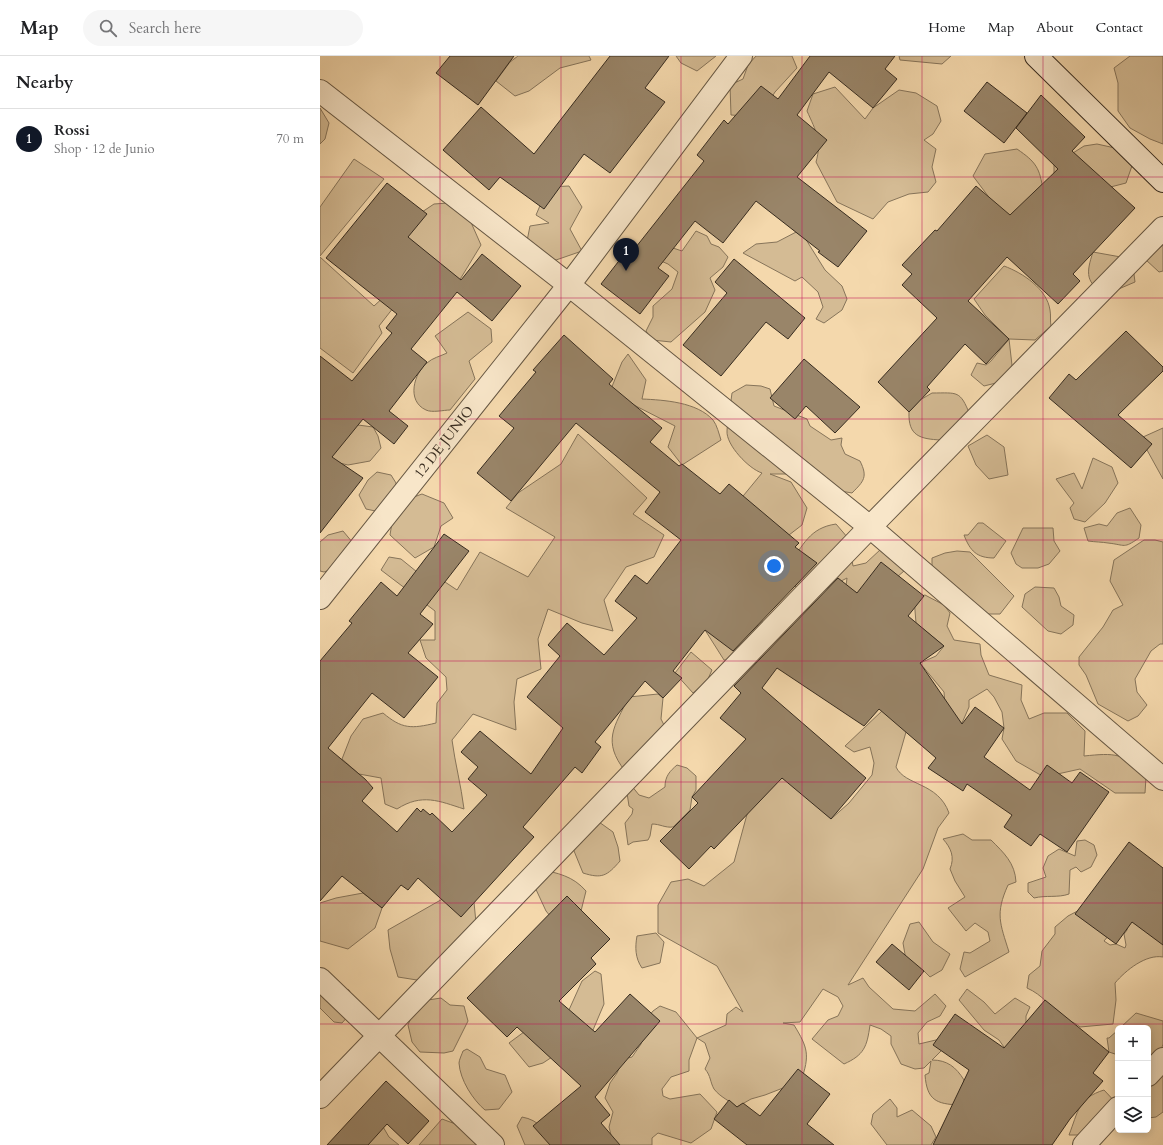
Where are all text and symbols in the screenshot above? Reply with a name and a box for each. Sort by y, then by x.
search box [83,10,363,46]
text: Map [20,15,59,41]
icon: search [97,17,119,39]
text: Search here [129,18,201,38]
text: Home [928,18,966,37]
text: Map [988,18,1014,37]
text: About [1036,18,1073,37]
text: Contact [1095,18,1143,37]
text: Nearby [16,71,73,94]
text: Rossi [54,120,90,140]
text: 1 [26,130,32,148]
text: 70 m [276,130,304,148]
text: Shop · 12 de Junio [54,140,155,158]
pin: 1 [613,238,639,271]
street label: 12 DE JUNIO [410,402,478,482]
your location [764,556,784,576]
map controls [1115,1025,1151,1133]
button: + [1115,1025,1151,1061]
button: − [1115,1061,1151,1097]
button: layers [1115,1097,1151,1133]

